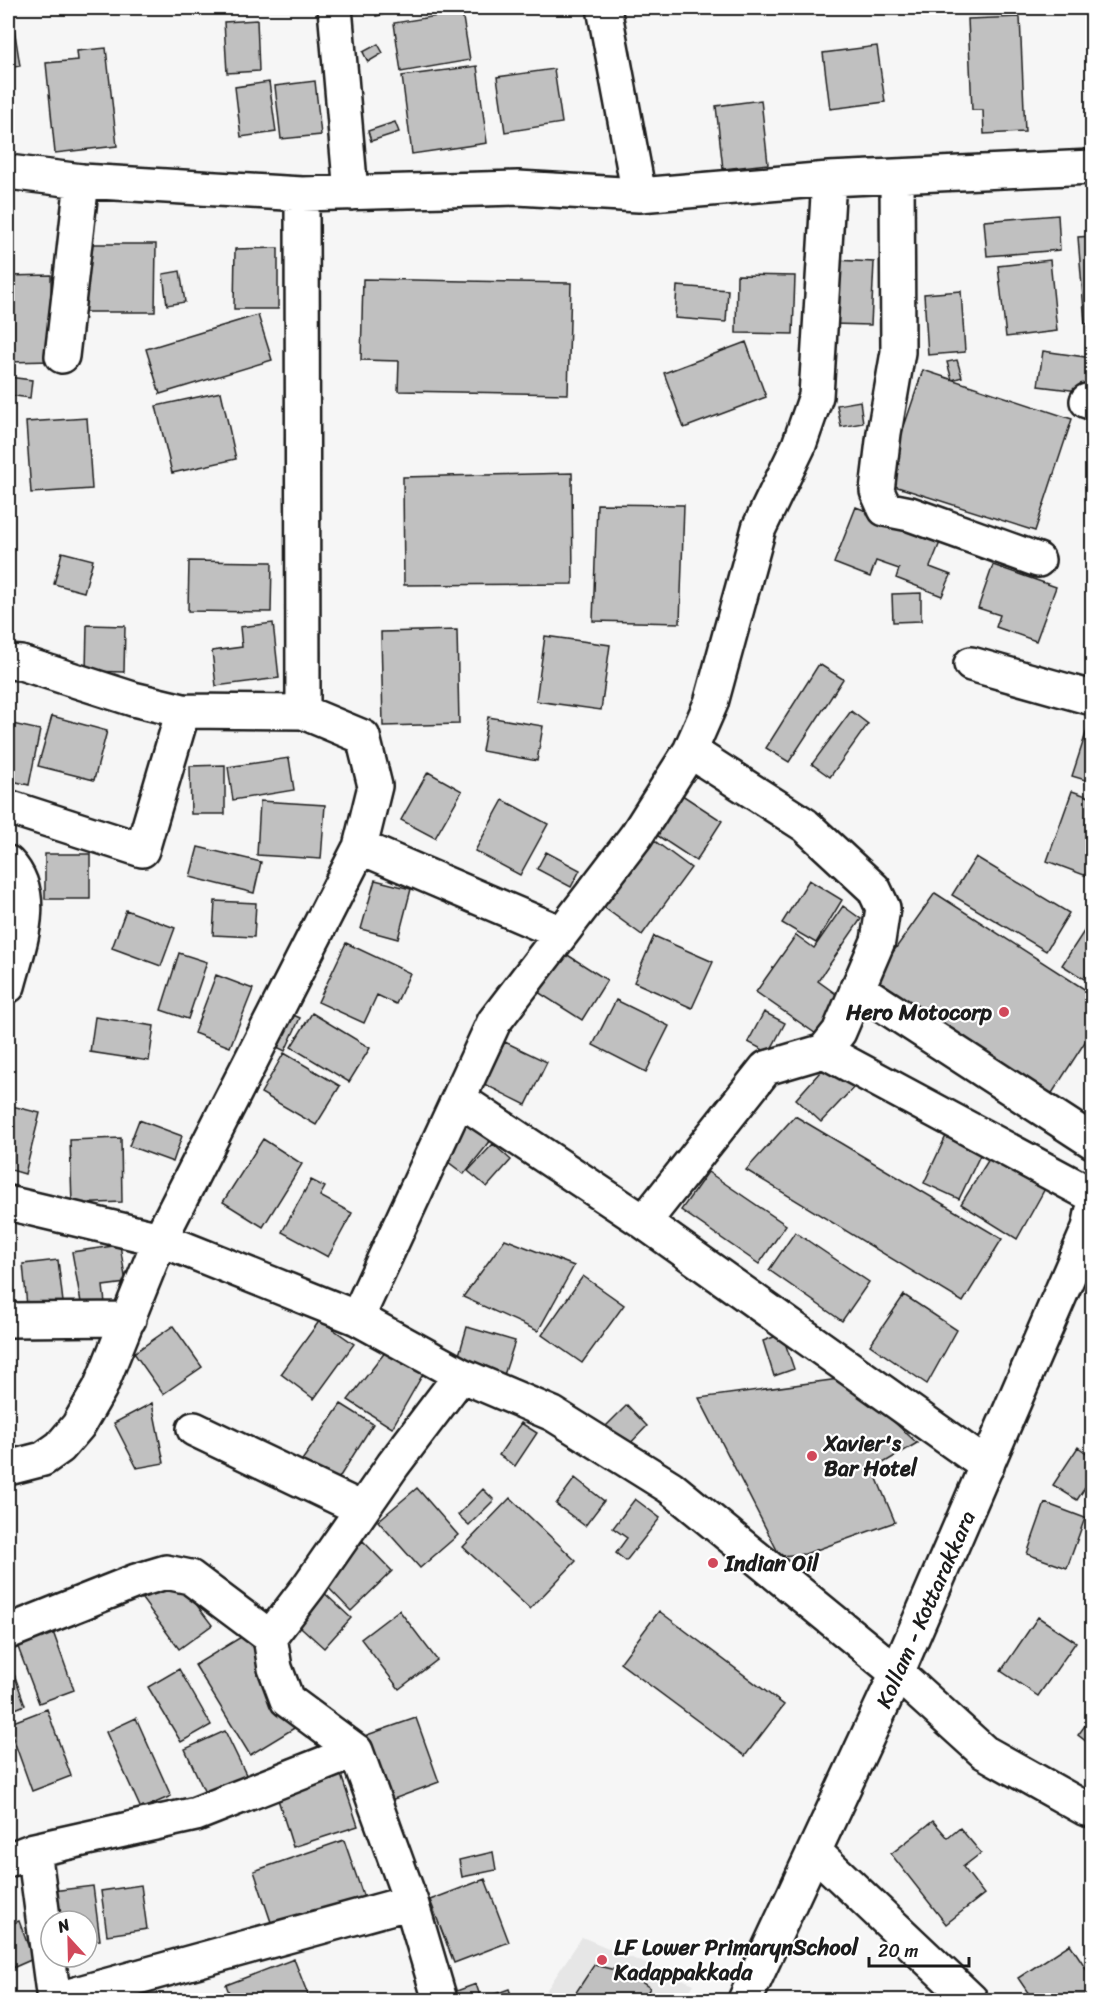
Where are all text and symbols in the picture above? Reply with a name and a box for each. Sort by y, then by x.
place label: Hero Motocorp [845,993,992,1032]
marker: Hero Motocorp [997,1005,1011,1019]
place label: Xavier's Bar Hotel [822,1424,918,1488]
marker: Xavier's Bar Hotel [805,1449,819,1463]
street label: Kollam - Kottarakkara [864,1504,987,1715]
place label: Indian Oil [724,1544,820,1583]
marker: Indian Oil [706,1556,720,1570]
north arrow [39,1909,99,1969]
text: N [52,1910,75,1941]
place label: LF Lower PrimarynSchool Kadappakkada [613,1928,860,1992]
scale bar [869,1930,970,1968]
text: 20 m [878,1935,918,1967]
marker: LF Lower PrimarynSchool Kadappakkada [595,1953,609,1967]

